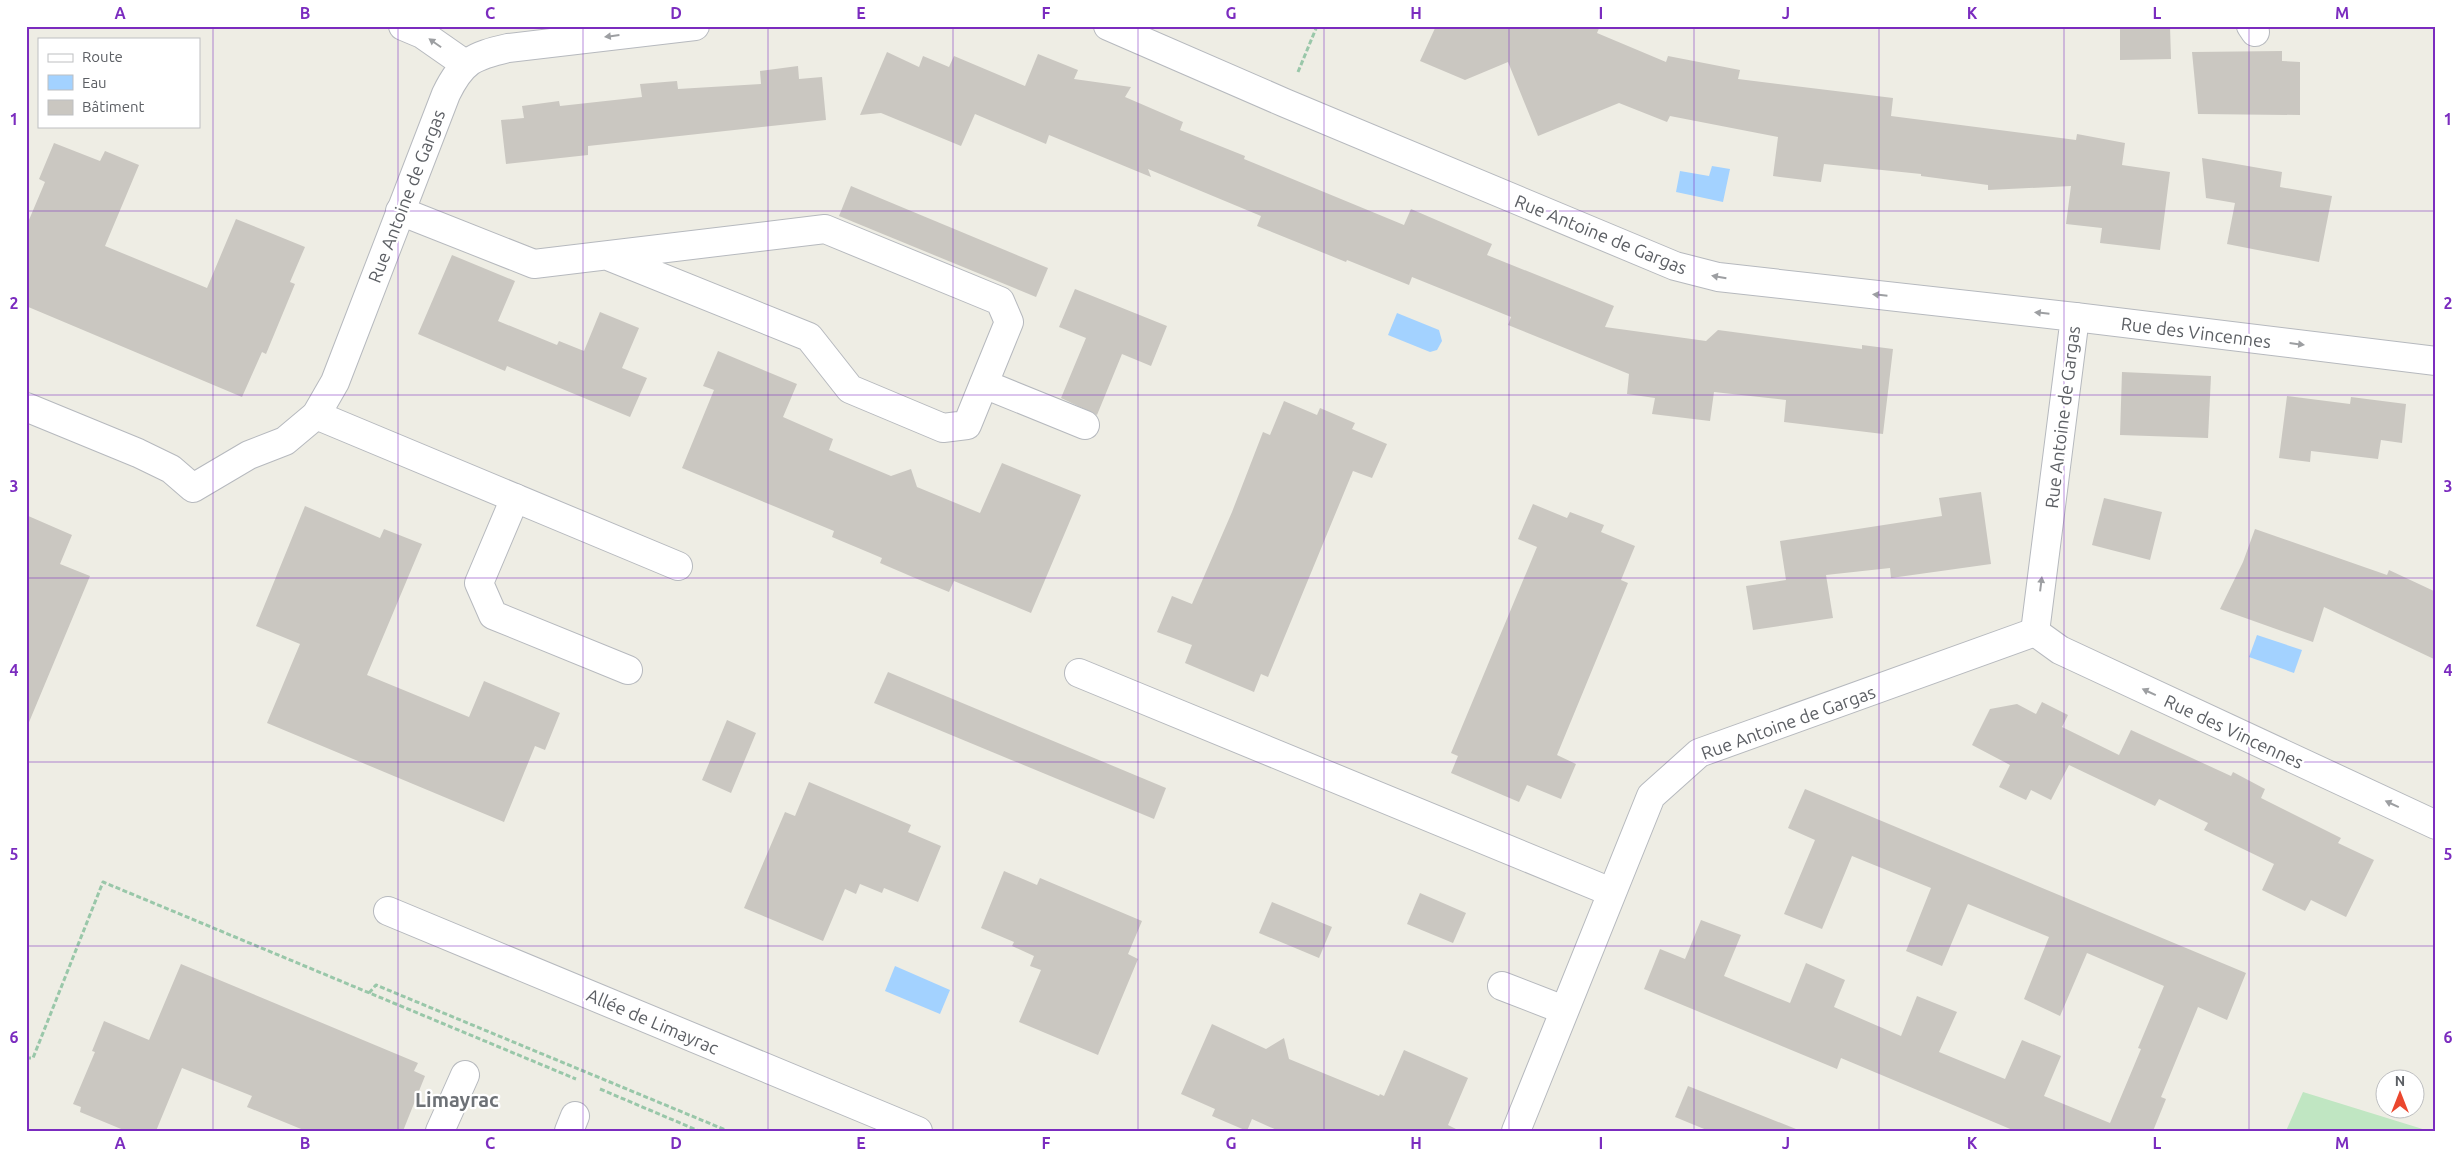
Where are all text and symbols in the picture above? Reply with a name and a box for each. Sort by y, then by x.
text: A [114,4,126,22]
text: B [300,4,310,22]
text: C [485,4,495,22]
text: D [670,4,682,22]
text: E [856,4,866,22]
text: F [1042,4,1051,22]
text: G [1225,4,1237,22]
text: H [1410,4,1422,22]
text: I [1599,4,1603,22]
text: J [1782,4,1790,22]
text: K [1967,4,1978,22]
text: L [2153,4,2162,22]
text: M [2335,4,2349,22]
one-way arrow [604,32,620,40]
legend [38,38,200,128]
one-way arrow [428,38,442,48]
text: Route [82,48,123,65]
text: Eau [82,74,107,91]
text: Bâtiment [82,98,145,115]
street label: Rue Antoine de Gargas [364,106,448,285]
text: 1 [9,110,19,128]
text: 1 [2443,110,2453,128]
street label: Rue Antoine de Gargas [1512,190,1690,278]
one-way arrow [1711,272,1727,280]
one-way arrow [1872,291,1888,299]
text: 2 [9,294,19,312]
text: 2 [2443,294,2453,312]
one-way arrow [2034,309,2050,317]
street label: Rue des Vincennes [2120,313,2272,351]
street label: Rue Antoine de Gargas [2041,324,2083,509]
one-way arrow [2289,340,2305,348]
text: 3 [9,477,19,495]
text: 3 [2443,477,2453,495]
one-way arrow [2037,576,2045,592]
text: 4 [9,661,19,679]
text: 4 [2443,661,2453,679]
street label: Rue Antoine de Gargas [1698,681,1878,763]
one-way arrow [2142,688,2156,696]
street label: Rue des Vincennes [2161,690,2307,772]
one-way arrow [2384,800,2399,809]
text: 5 [9,845,19,863]
text: 5 [2443,845,2453,863]
street label: Allée de Limayrac [584,984,722,1058]
text: 6 [9,1028,19,1046]
text: 6 [2443,1028,2453,1046]
north arrow [2374,1070,2424,1120]
text: N [2395,1073,2405,1089]
district label: Limayrac [415,1088,499,1111]
text: A [114,1134,126,1152]
text: B [300,1134,310,1152]
text: C [485,1134,495,1152]
text: D [670,1134,682,1152]
text: E [856,1134,866,1152]
text: F [1042,1134,1051,1152]
text: G [1225,1134,1237,1152]
text: H [1410,1134,1422,1152]
text: I [1599,1134,1603,1152]
text: J [1782,1134,1790,1152]
text: K [1967,1134,1978,1152]
text: L [2153,1134,2162,1152]
text: M [2335,1134,2349,1152]

